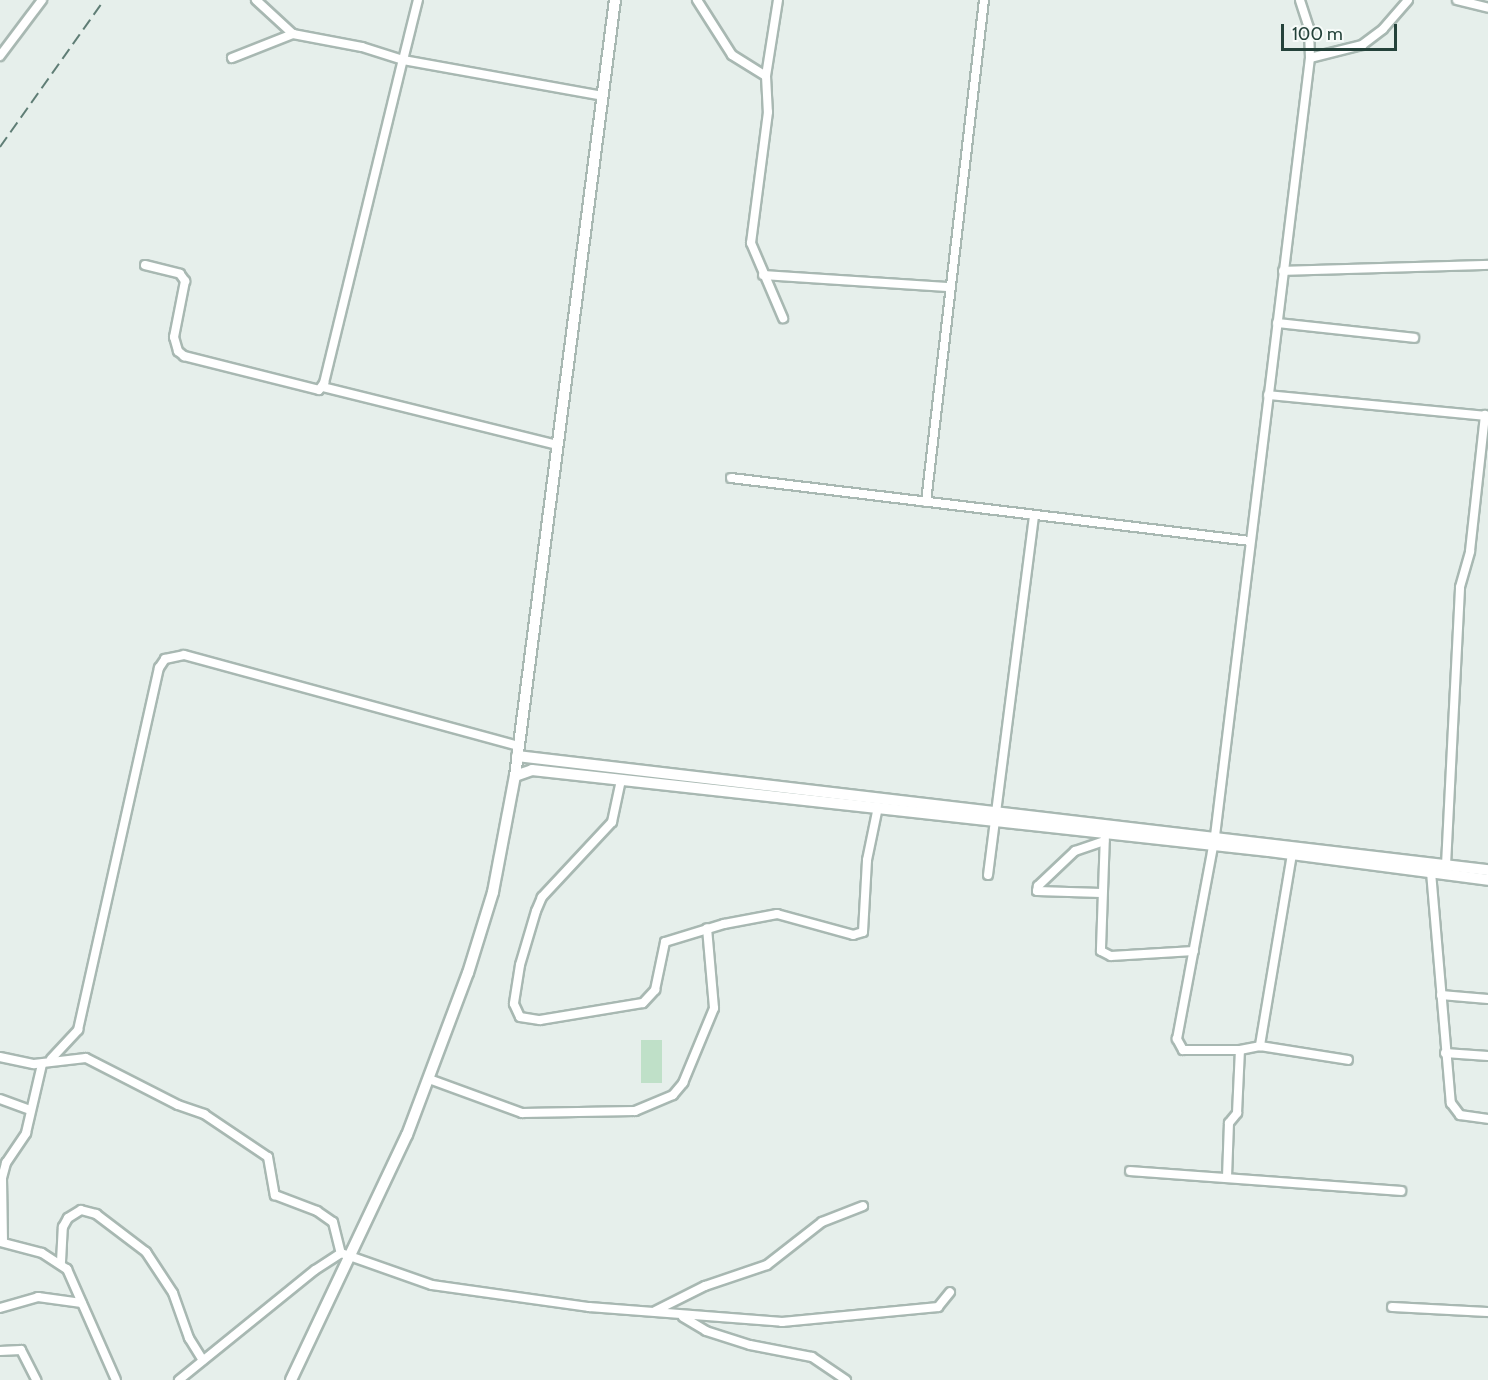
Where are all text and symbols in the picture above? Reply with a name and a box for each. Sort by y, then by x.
scale bar [1284,12,1400,50]
text: 100 m [1292,23,1343,45]

